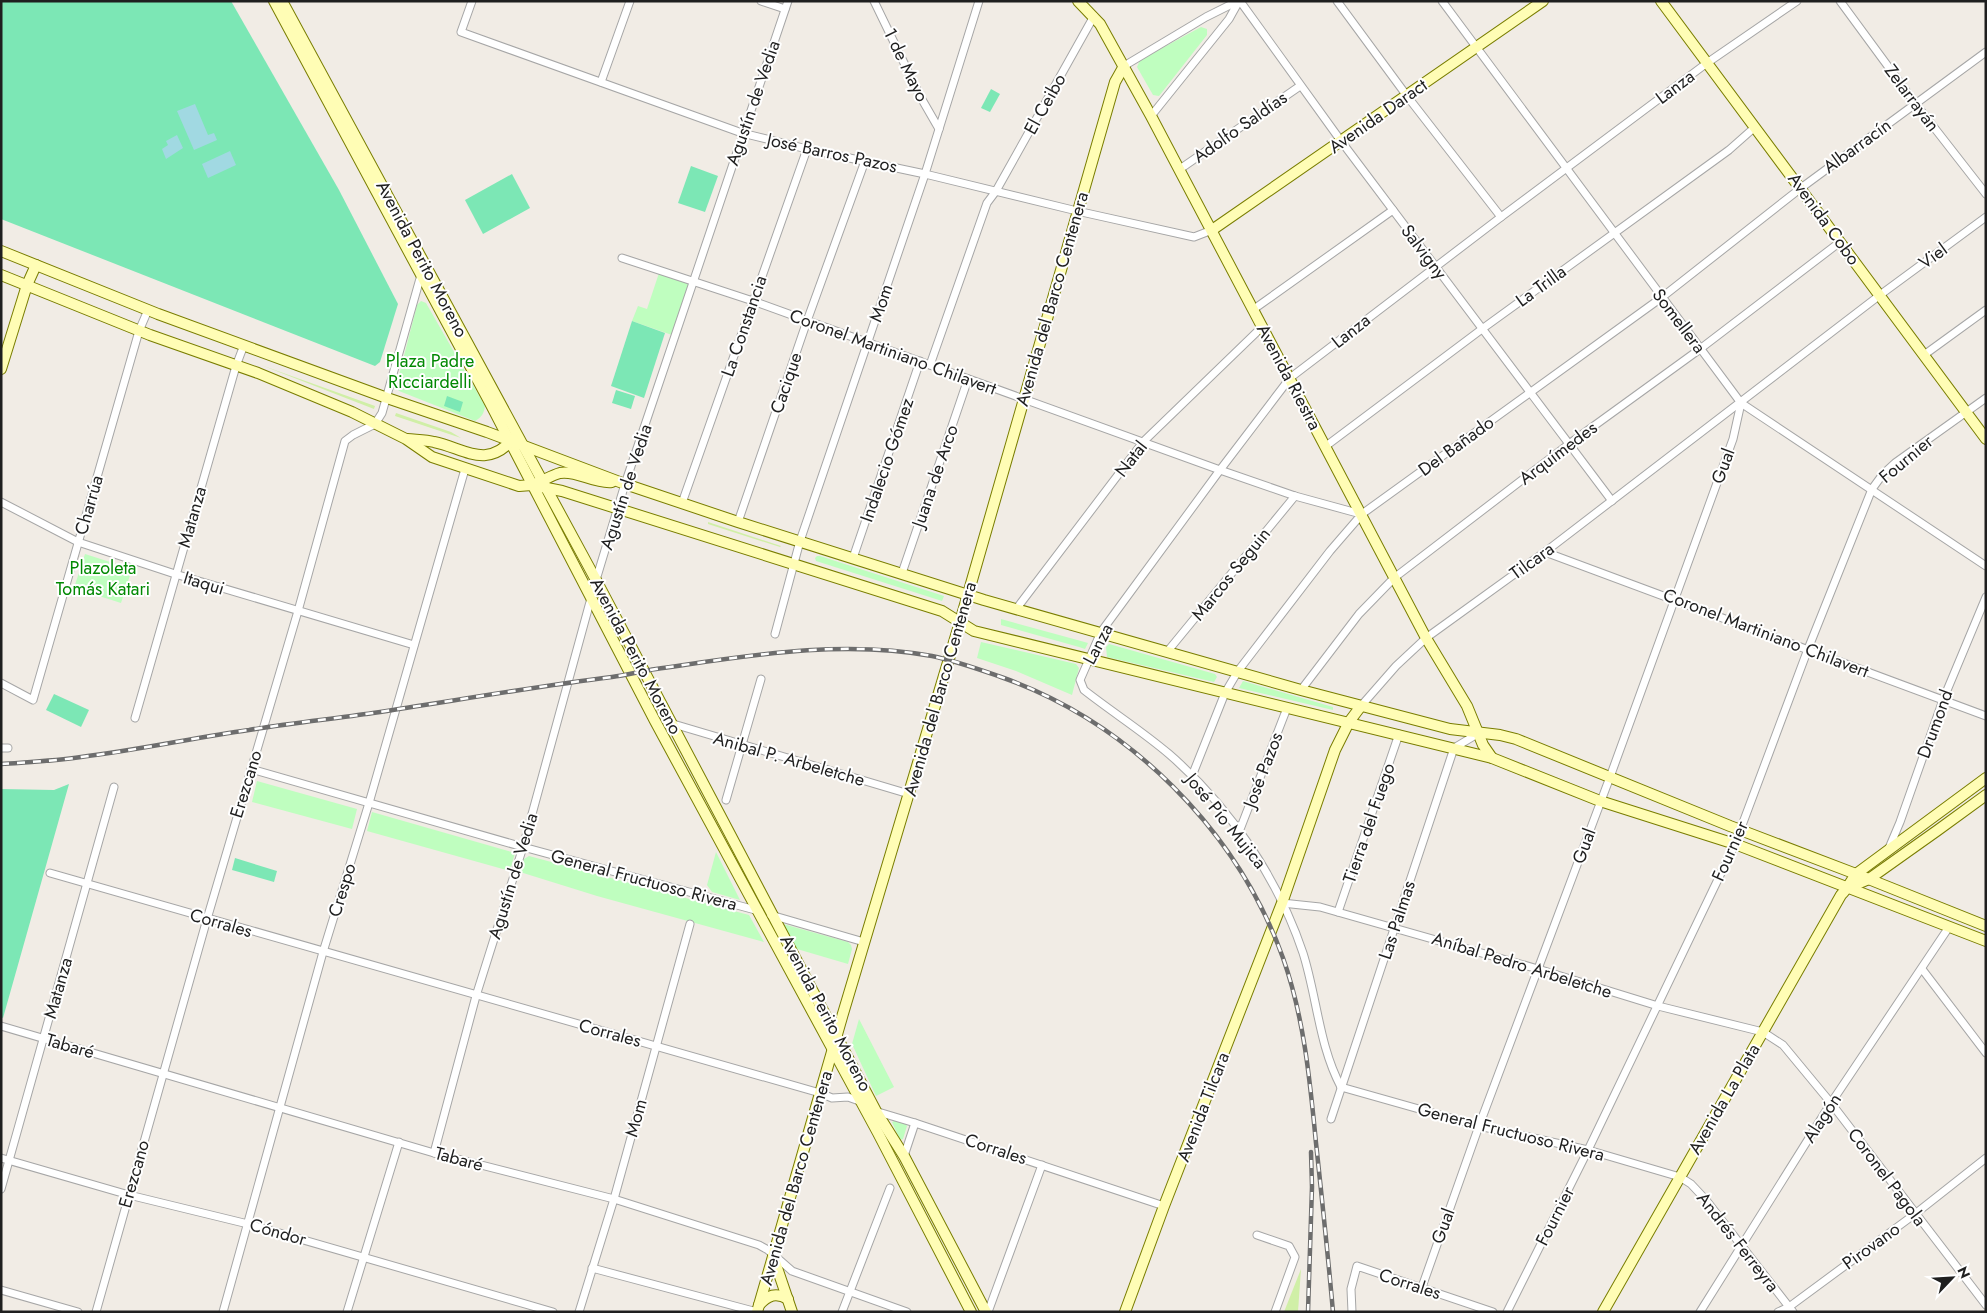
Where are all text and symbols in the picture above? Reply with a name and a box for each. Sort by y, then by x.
street label: 1 de Mayo [877,24,935,106]
street label: Agustín de Vedia [719,37,787,169]
street label: Zelarrayán [1878,59,1946,137]
street label: Lanza [1650,64,1700,110]
street label: El Ceibo [1018,69,1072,139]
street label: Avenida Daract [1323,72,1433,160]
street label: Adolfo Saldías [1187,85,1293,169]
street label: Albarracín [1818,112,1896,180]
street label: José Barros Pazos [763,126,899,179]
street label: Avenida Cobo [1782,167,1867,271]
street label: Avenida Perito Moreno [370,176,474,342]
street label: Avenida del Barco Centenera [1009,189,1095,409]
street label: Salvigny [1395,219,1453,285]
street label: Viel [1913,237,1953,275]
street label: La Trilla [1510,259,1572,313]
street label: La Constancia [715,272,773,380]
street label: Mom [862,281,900,325]
street label: Somellera [1646,283,1712,359]
street label: Coronel Martiniano Chilavert [786,302,1001,402]
street label: Lanza [1326,307,1376,355]
street label: Avenida Riestra [1250,319,1328,435]
park label: Plaza Padre Ricciardelli [386,348,474,395]
street label: Cacique [763,349,809,417]
street label: Indalecio Gómez [854,394,921,526]
street label: Del Bañado [1413,410,1499,482]
street label: Arquímedes [1513,415,1603,491]
street label: Agustín de Vedia [593,421,659,553]
street label: Juana de Arco [905,421,965,533]
street label: Fournier [1873,428,1939,489]
street label: Natal [1109,435,1153,483]
street label: Gual [1705,445,1741,487]
street label: Charrúa [68,472,110,538]
street label: Matanza [171,483,213,551]
street label: Marcos Seguin [1185,522,1277,626]
street label: Tilcara [1504,536,1560,586]
park label: Plazoleta Tomás Katari [56,555,150,602]
street label: Itaqui [180,564,228,602]
street label: Avenida Perito Moreno [584,573,688,739]
street label: Avenida del Barco Centenera [897,579,983,799]
street label: Coronel Martiniano Chilavert [1659,582,1873,685]
street label: Lanza [1076,619,1120,669]
street label: Drumond [1911,686,1959,762]
street label: Anibal P. Arbeletche [710,725,868,793]
street label: José Pazos [1236,728,1289,813]
street label: Erezcano [223,747,269,821]
street label: Tierra del Fuego [1336,759,1402,886]
street label: José Pío Mujica [1178,766,1273,874]
street label: Agustín de Vedia [481,810,545,942]
street label: Fournier [1705,816,1755,885]
street label: Gual [1566,825,1602,867]
street label: General Fructuoso Rivera [548,843,740,917]
street label: Crespo [322,860,362,920]
street label: Las Palmas [1372,877,1422,963]
street label: Corrales [187,902,255,944]
street label: Aníbal Pedro Arbeletche [1429,925,1615,1005]
street label: Avenida Perito Moreno [774,930,878,1096]
street label: Matanza [37,954,79,1022]
street label: Corrales [576,1012,644,1054]
street label: Tabaré [43,1027,97,1065]
street label: Avenida La Plata [1682,1039,1766,1159]
street label: Avenida Tilcara [1170,1048,1236,1166]
street label: Avenida del Barco Centenera [753,1068,839,1288]
street label: Alagón [1796,1088,1848,1148]
street label: Mom [618,1096,654,1140]
street label: General Fructuoso Rivera [1415,1096,1607,1168]
street label: Coronel Pagola [1841,1122,1933,1232]
street label: Corrales [962,1127,1030,1171]
street label: Erezcano [112,1137,156,1211]
street label: Tabaré [432,1140,486,1178]
street label: Fournier [1529,1181,1581,1250]
street label: Andrés Ferreyra [1691,1186,1785,1298]
street label: Gual [1425,1205,1461,1247]
street label: Cóndor [247,1212,310,1253]
street label: Pirovano [1837,1216,1905,1276]
north arrow [1927,1253,1977,1303]
street label: Corrales [1376,1262,1444,1306]
text: N [1952,1263,1975,1282]

